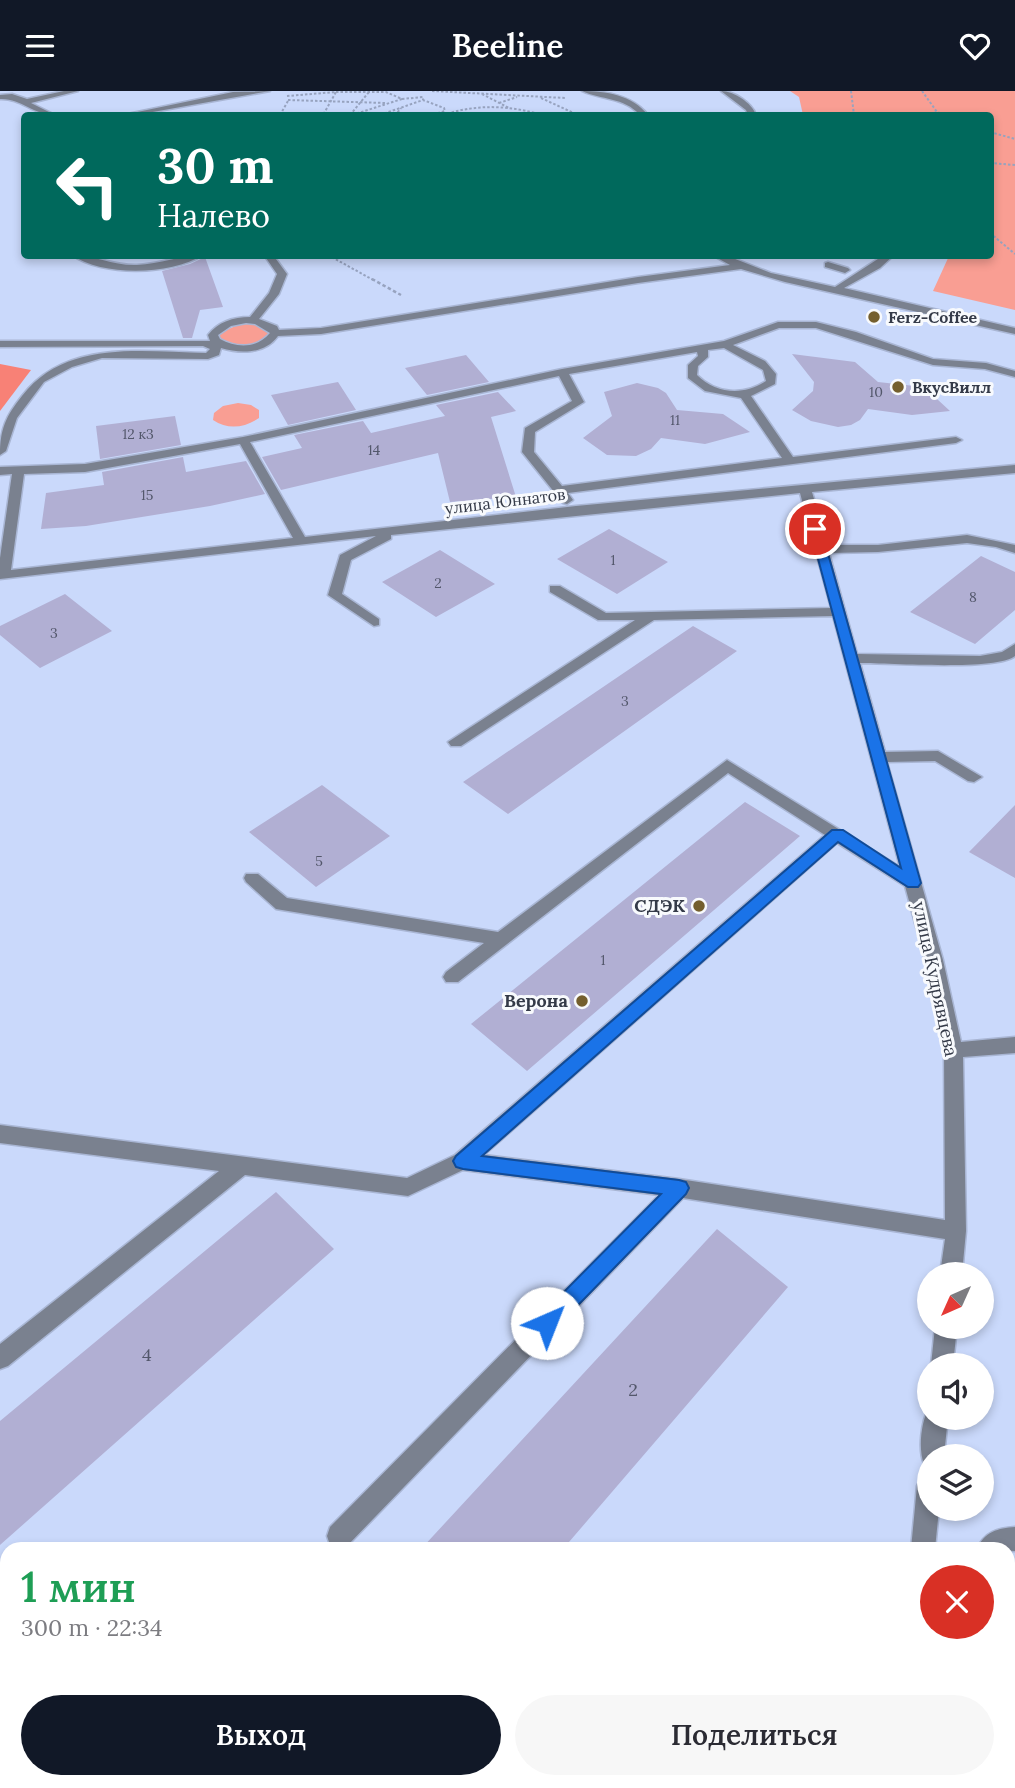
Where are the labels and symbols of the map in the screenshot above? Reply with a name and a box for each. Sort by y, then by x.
place label: Ferz-Coffee [888,307,978,327]
marker: Ferz-Coffee [866,309,882,325]
place label: ВкусВилл [912,377,992,397]
marker: ВкусВилл [890,379,906,395]
house number: 10 [869,383,883,401]
house number: 11 [670,411,680,429]
house number: 12 к3 [122,425,154,443]
house number: 14 [368,441,381,459]
street label: улица Юннатов [444,484,566,518]
house number: 15 [141,486,153,504]
pin [785,499,845,559]
house number: 1 [610,551,616,569]
house number: 2 [434,574,442,592]
house number: 8 [969,588,977,606]
house number: 3 [50,624,58,642]
house number: 3 [621,692,629,710]
house number: 5 [315,852,323,870]
place label: СДЭК [634,894,685,917]
marker: СДЭК [691,898,707,914]
street label: улица Кудрявцева [908,899,963,1058]
house number: 1 [600,951,606,969]
place label: Верона [504,989,569,1012]
marker: Верона [574,993,590,1009]
north arrow [917,1262,994,1339]
position arrow [510,1286,584,1360]
house number: 4 [142,1343,152,1366]
house number: 2 [628,1378,638,1401]

